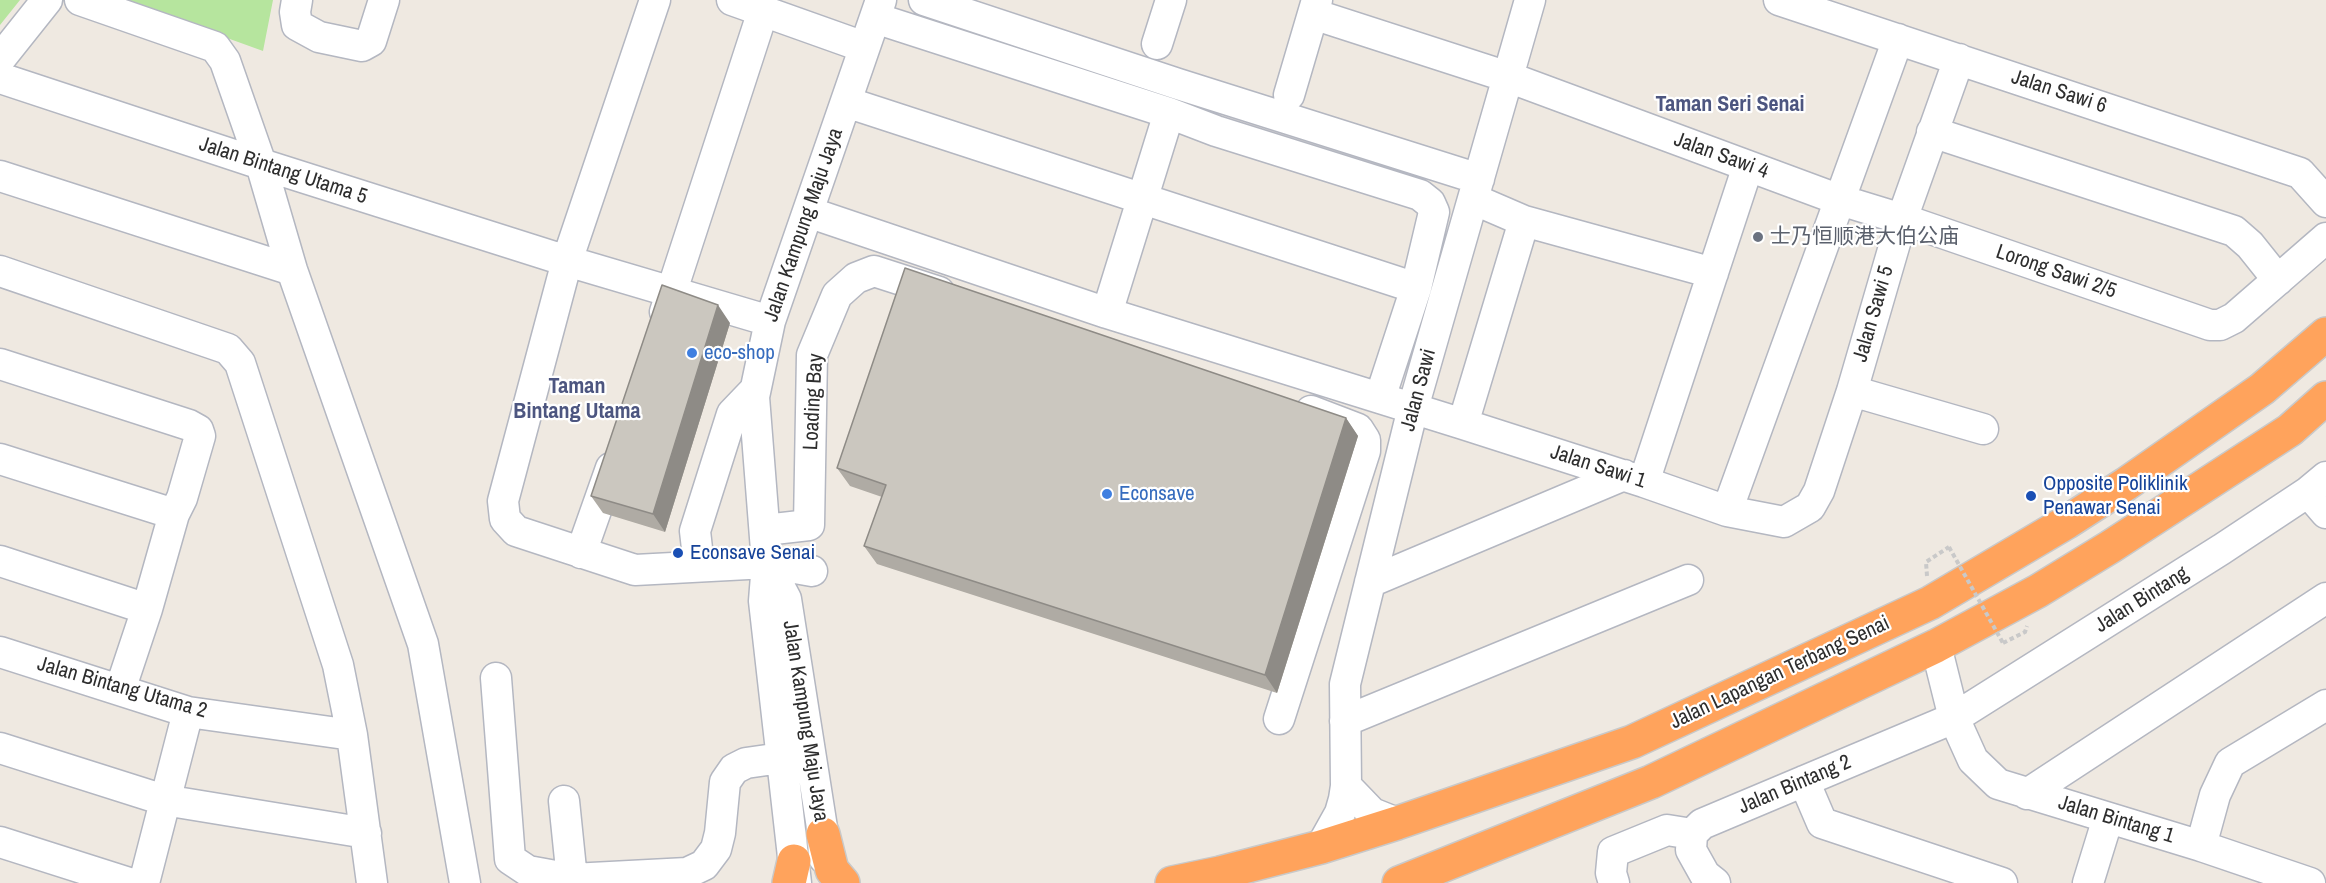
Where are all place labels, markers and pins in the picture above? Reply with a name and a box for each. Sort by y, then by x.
place label: 士乃恒顺港大伯公庙 [1770,224,1959,250]
marker: 士乃恒顺港大伯公庙 [1751,230,1765,244]
place label: eco-shop [704,340,775,366]
marker: eco-shop [685,346,699,360]
place label: Opposite Poliklinik Penawar Senai [2043,471,2188,521]
place label: Econsave [1119,481,1195,507]
marker: Econsave [1100,487,1114,501]
marker: Opposite Poliklinik Penawar Senai [2024,489,2038,503]
place label: Econsave Senai [690,540,815,566]
marker: Econsave Senai [671,546,685,560]

